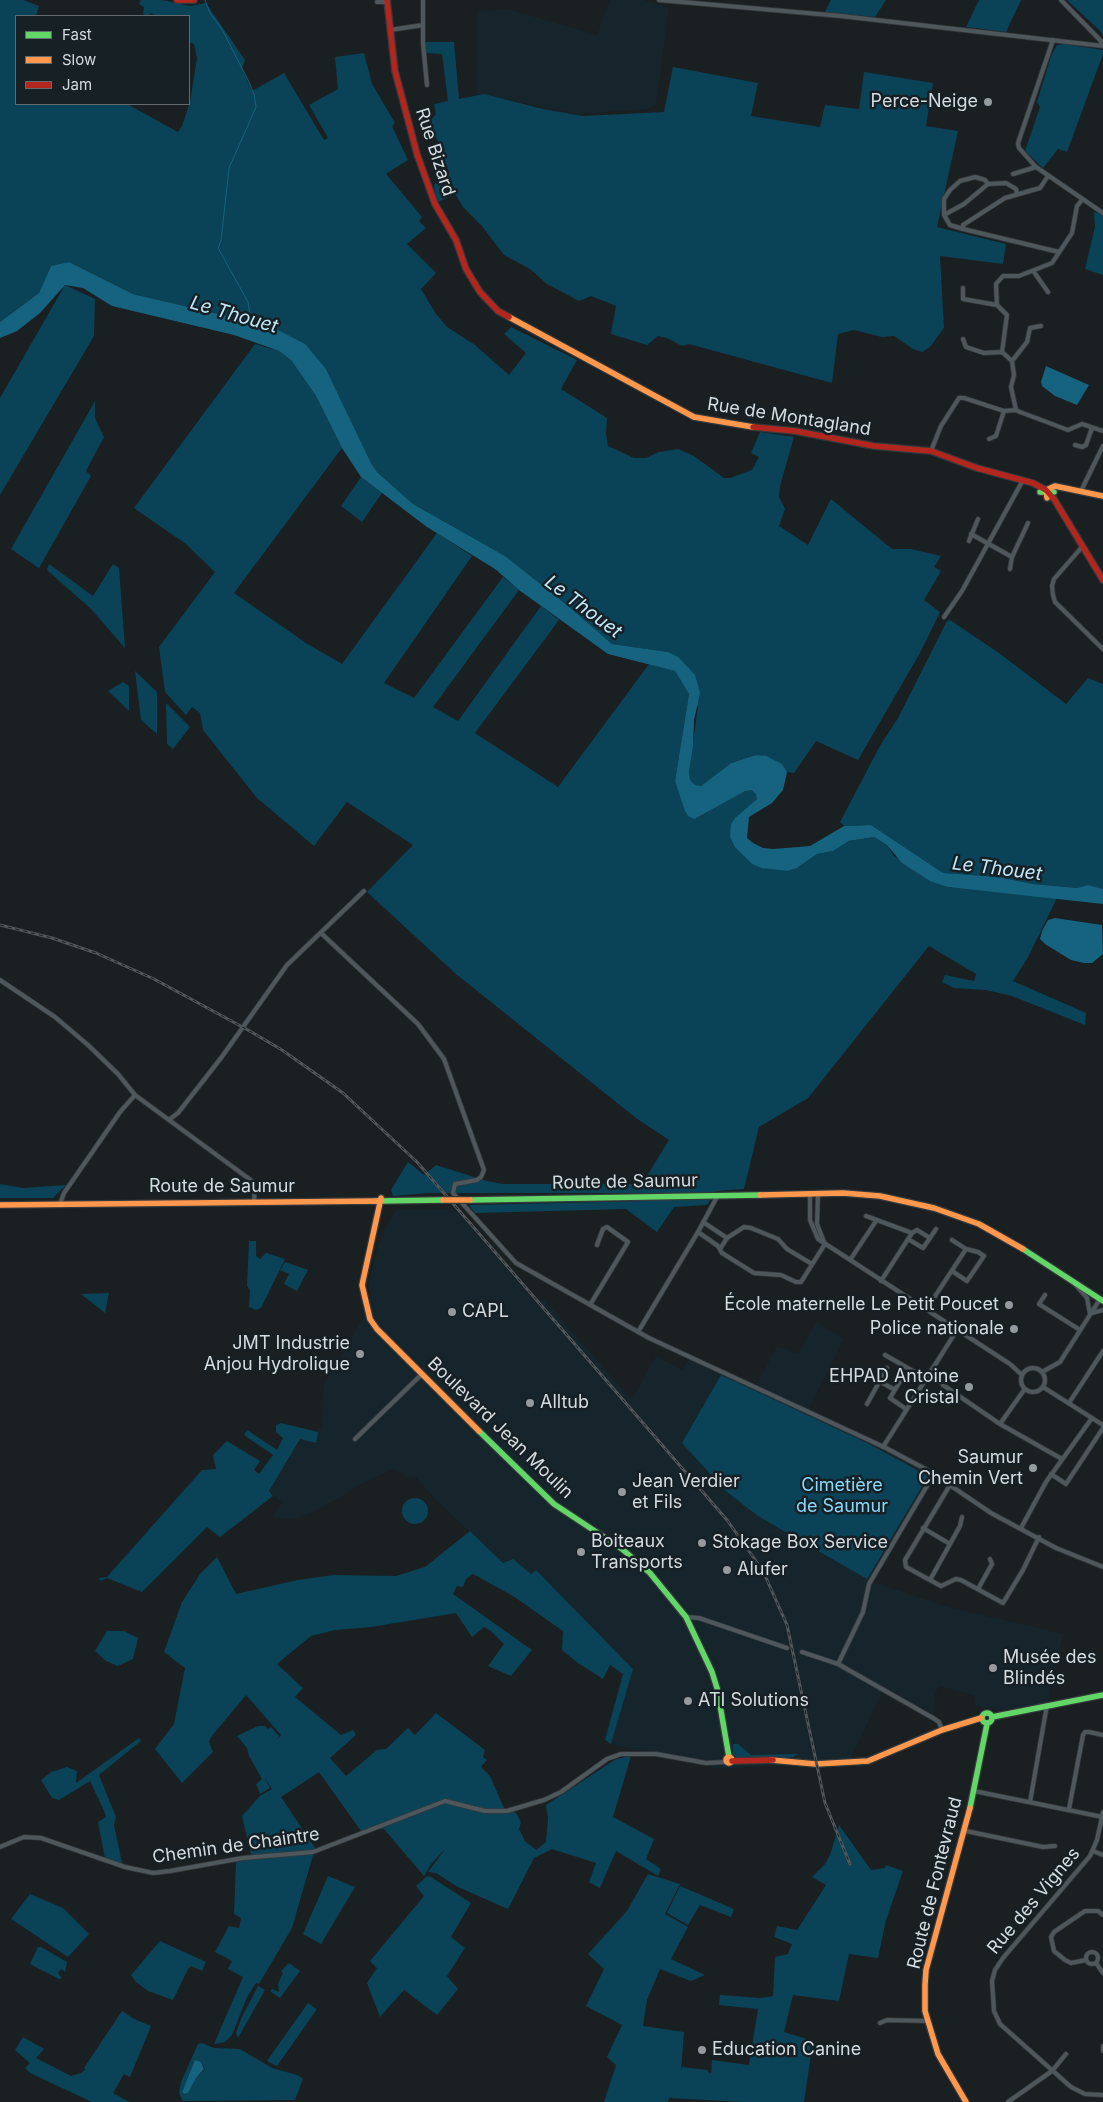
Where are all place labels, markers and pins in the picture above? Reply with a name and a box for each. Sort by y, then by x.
place label: Perce-Neige [871,91,978,113]
marker: Perce-Neige [982,96,994,108]
place label: École maternelle Le Petit Poucet [724,1294,999,1316]
marker: École maternelle Le Petit Poucet [1003,1299,1015,1311]
place label: CAPL [462,1301,509,1323]
marker: CAPL [446,1306,458,1318]
place label: Police nationale [870,1318,1004,1340]
marker: Police nationale [1008,1323,1020,1335]
place label: JMT Industrie Anjou Hydrolique [204,1333,350,1376]
marker: JMT Industrie Anjou Hydrolique [354,1348,366,1360]
place label: EHPAD Antoine Cristal [829,1366,959,1408]
marker: EHPAD Antoine Cristal [963,1381,975,1393]
place label: Alltub [540,1392,589,1414]
marker: Alltub [524,1397,536,1409]
place label: Saumur Chemin Vert [918,1447,1023,1490]
marker: Saumur Chemin Vert [1027,1462,1039,1474]
place label: Jean Verdier et Fils [632,1471,740,1514]
marker: Jean Verdier et Fils [616,1486,628,1498]
place label: Boiteaux Transports [591,1531,683,1574]
place label: Stokage Box Service [712,1532,888,1554]
marker: Stokage Box Service [696,1537,708,1549]
marker: Boiteaux Transports [575,1546,587,1558]
place label: Alufer [737,1559,788,1581]
marker: Alufer [721,1564,733,1576]
place label: Musée des Blindés [1003,1647,1096,1690]
marker: Musée des Blindés [987,1662,999,1674]
place label: ATI Solutions [698,1690,809,1712]
marker: ATI Solutions [682,1695,694,1707]
place label: Education Canine [712,2039,861,2061]
marker: Education Canine [696,2044,708,2056]

